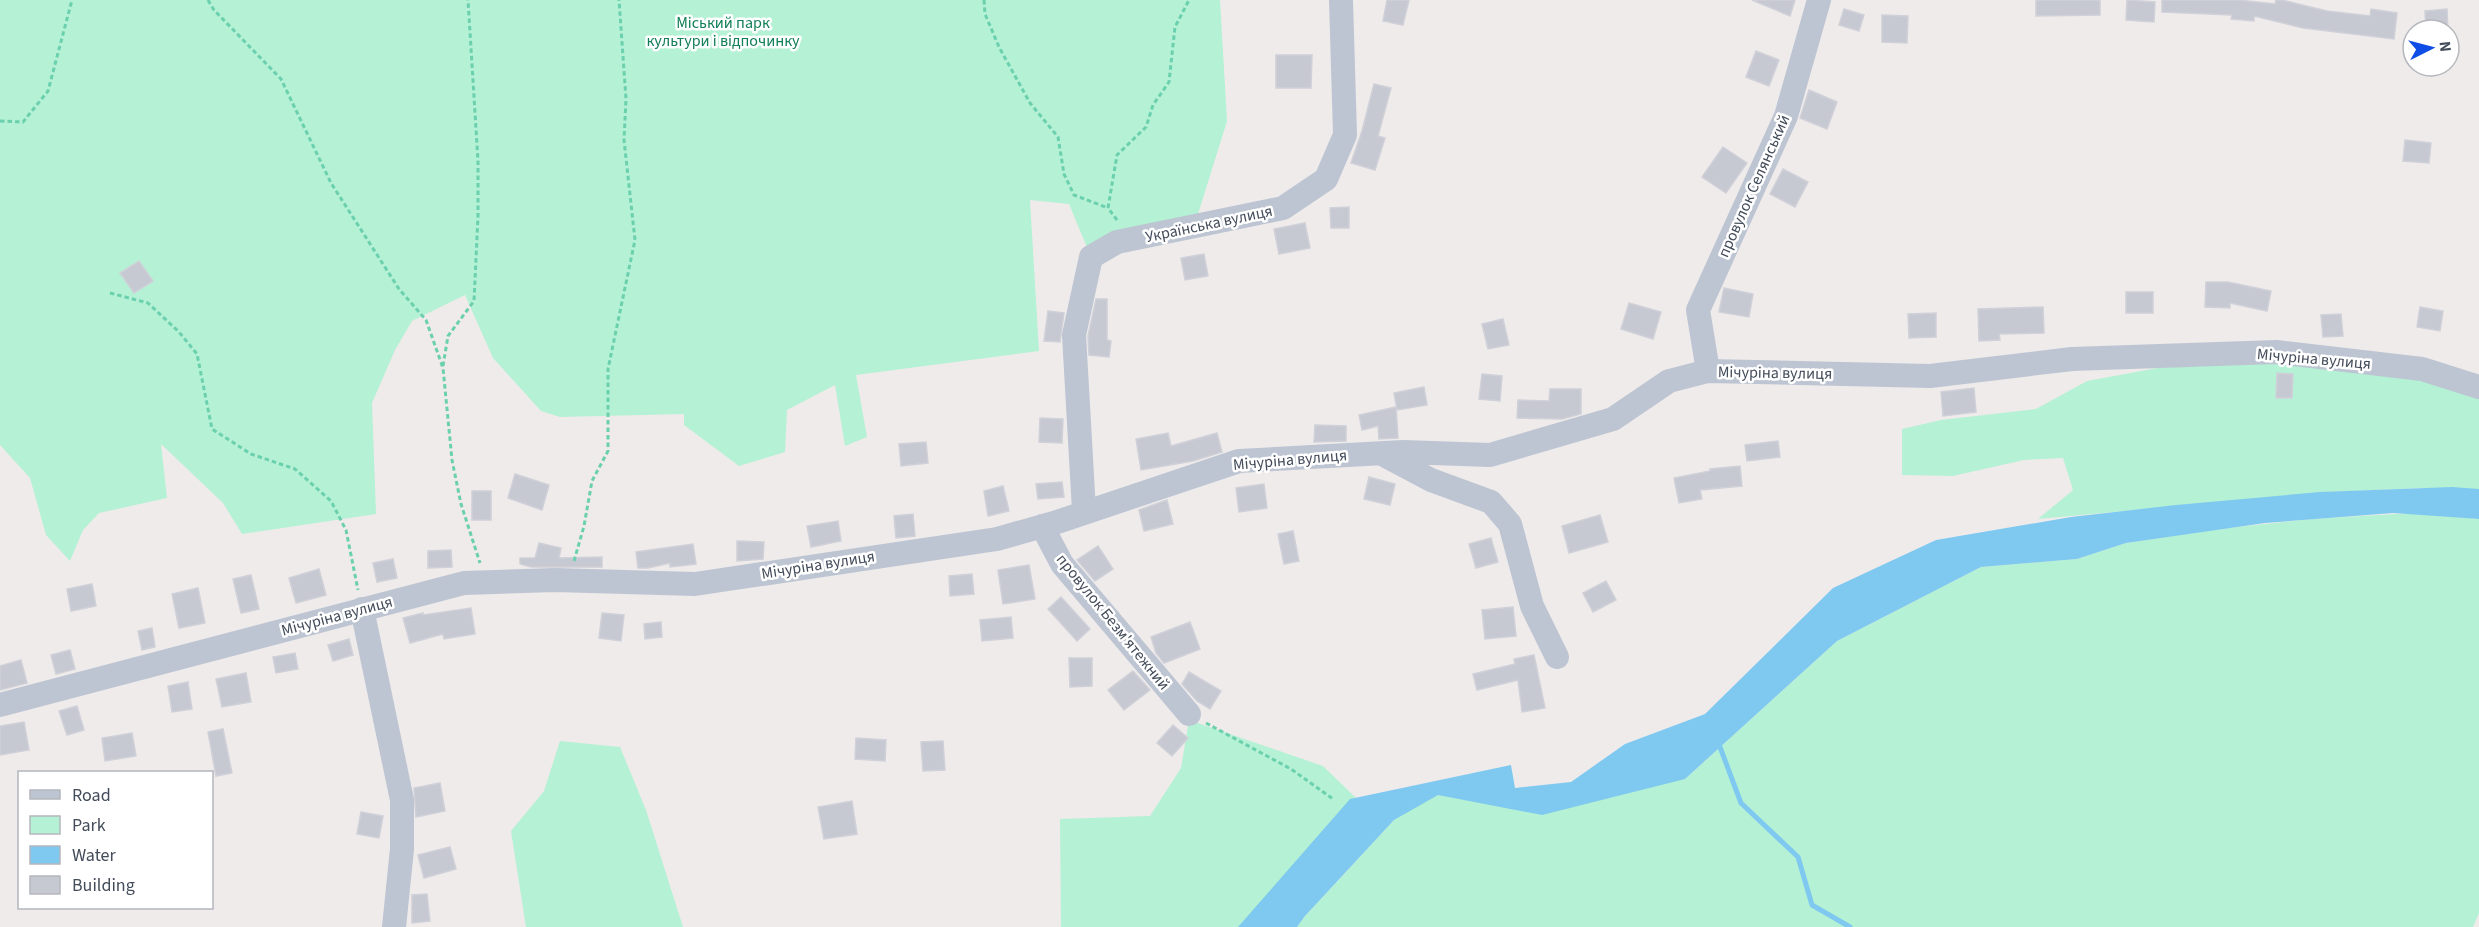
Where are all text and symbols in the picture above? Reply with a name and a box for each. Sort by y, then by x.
park label: Міський парк культури і відпочинку [647,12,800,52]
north arrow [2401,18,2461,78]
text: N [2433,40,2456,53]
street label: провулок Селянський [1713,111,1795,261]
street label: Українська вулиця [1143,200,1275,248]
street label: Мічуріна вулиця [2256,343,2372,375]
street label: Мічуріна вулиця [1718,361,1832,385]
street label: Мічуріна вулиця [1232,444,1348,476]
street label: Мічуріна вулиця [760,545,876,585]
street label: провулок Безм'ятежний [1051,549,1175,695]
street label: Мічуріна вулиця [279,591,395,641]
legend [18,771,213,909]
text: Road [72,783,111,808]
text: Park [72,813,106,838]
text: Water [72,843,116,868]
text: Building [72,873,135,898]

